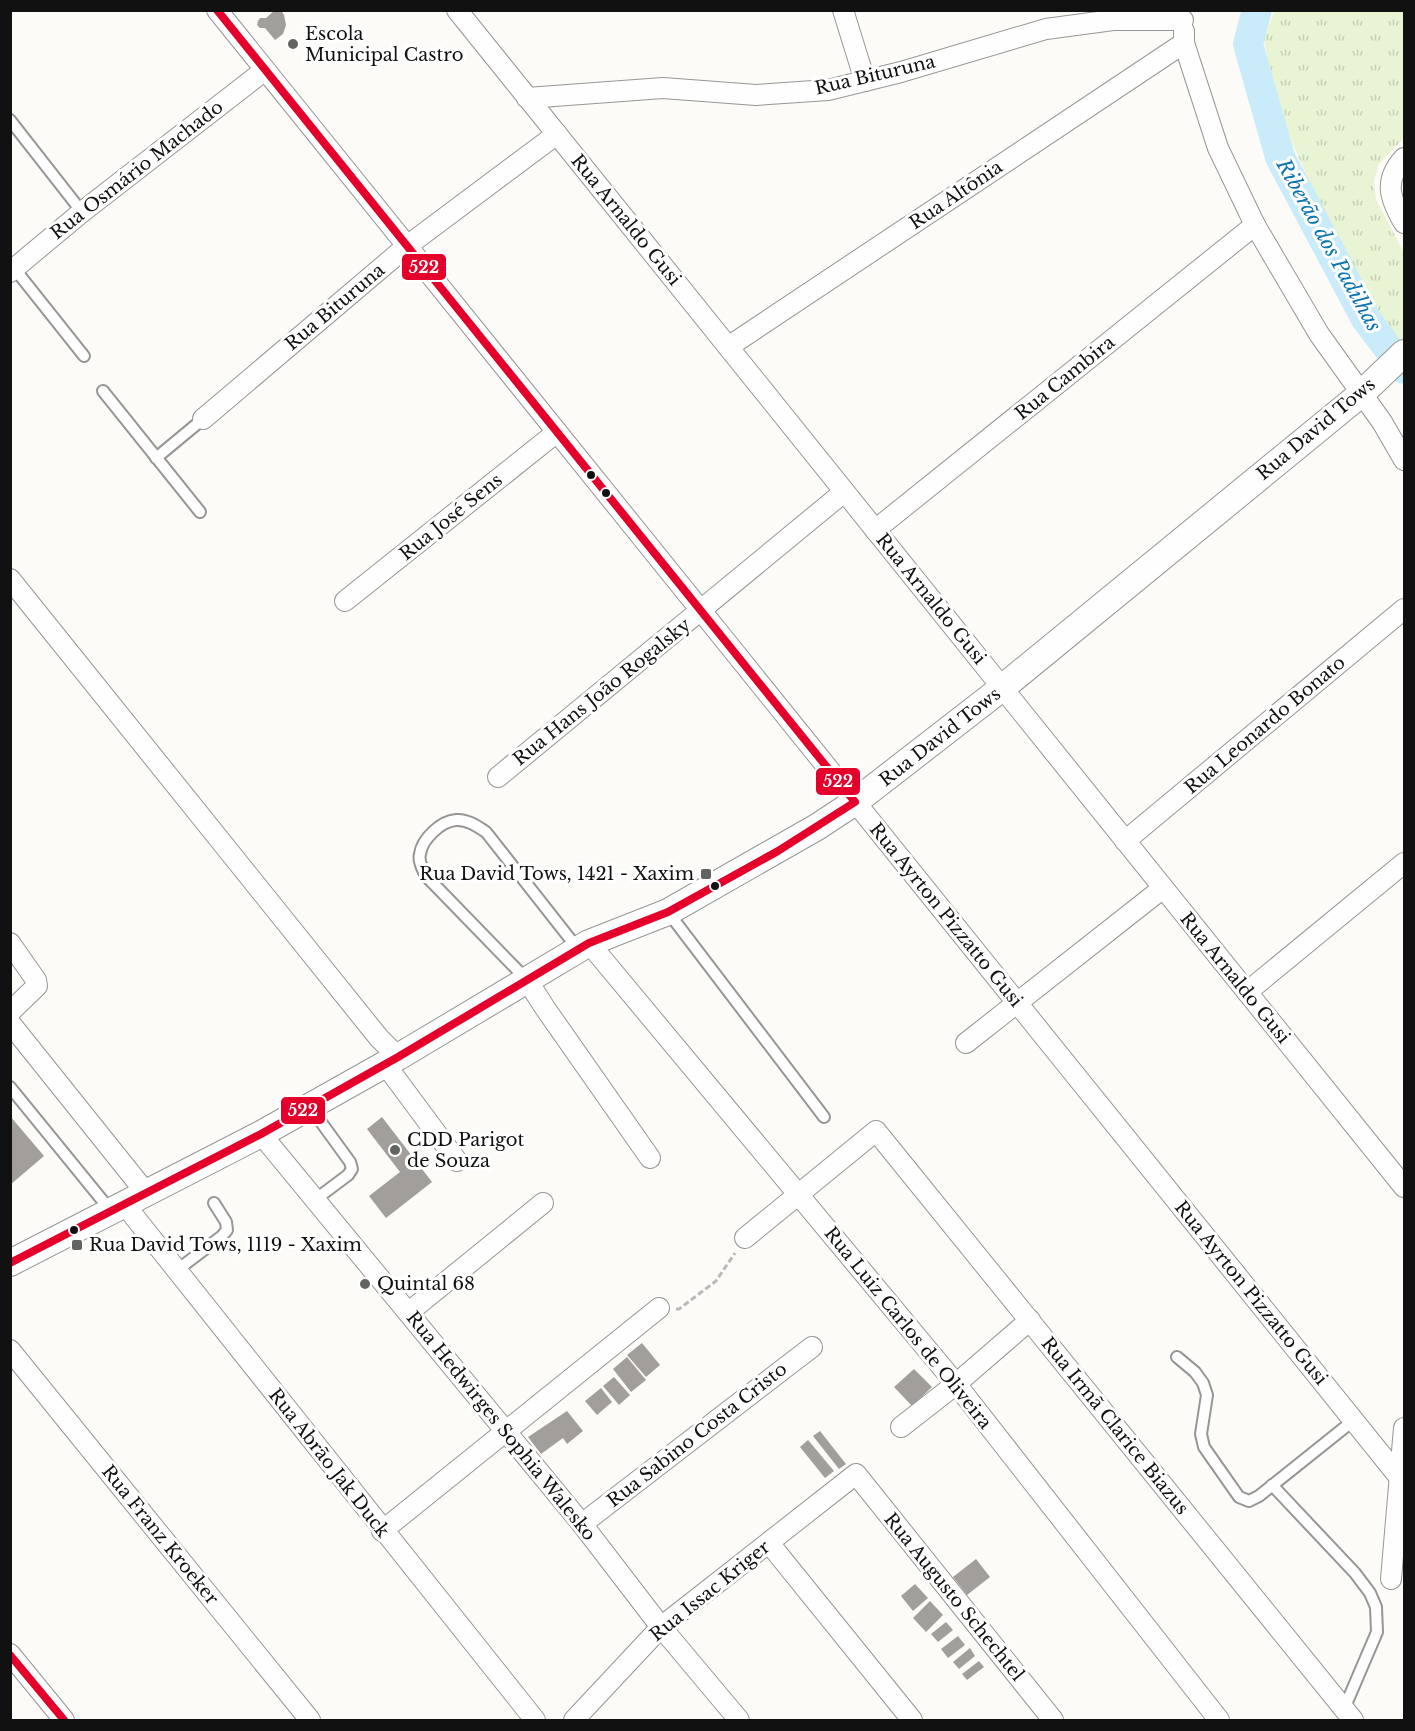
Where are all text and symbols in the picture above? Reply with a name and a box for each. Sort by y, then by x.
place label: Escola Municipal Castro [305,23,463,66]
marker: Escola Municipal Castro [286,37,300,51]
street label: Rua Bituruna [813,50,937,100]
street label: Rua Osmário Machado [46,96,228,244]
street label: Rua Arnaldo Gusi [566,150,686,290]
water label: Riberão dos Padilhas [1271,154,1387,336]
street label: Rua Altônia [905,156,1007,234]
line badge: 522 [401,253,447,281]
text: 522 [409,257,439,277]
street label: Rua Bituruna [281,259,389,355]
street label: Rua Cambira [1011,331,1119,425]
street label: Rua David Tows [1252,373,1380,485]
street label: Rua José Sens [395,469,507,565]
unlabelled marker [585,469,597,481]
unlabelled marker [600,487,612,499]
street label: Rua Arnaldo Gusi [871,529,991,669]
street label: Rua Hans João Rogalsky [509,613,696,770]
street label: Rua Leonardo Bonato [1180,651,1350,799]
street label: Rua David Tows [875,683,1005,791]
line badge: 522 [815,767,861,796]
text: 522 [823,771,853,791]
street label: Rua Ayrton Pizzatto Gusi [865,818,1027,1012]
place label: Rua David Tows, 1421 - Xaxim [419,863,694,885]
marker: Rua David Tows, 1421 - Xaxim [699,867,713,881]
unlabelled marker [709,880,721,892]
street label: Rua Arnaldo Gusi [1175,908,1295,1048]
line badge: 522 [280,1096,326,1125]
text: 522 [288,1100,318,1120]
place label: CDD Parigot de Souza [407,1129,525,1172]
marker: CDD Parigot de Souza [388,1143,402,1157]
street label: Rua Ayrton Pizzatto Gusi [1170,1196,1332,1390]
street label: Rua Luiz Carlos de Oliveira [820,1223,996,1433]
unlabelled marker [68,1224,80,1236]
place label: Rua David Tows, 1119 - Xaxim [89,1234,362,1256]
marker: Rua David Tows, 1119 - Xaxim [70,1238,84,1252]
place label: Quintal 68 [377,1273,475,1295]
marker: Quintal 68 [358,1277,372,1291]
street label: Rua Hedwirges Sophia Walesko [402,1307,600,1545]
street label: Rua Irmã Clarice Biazus [1037,1333,1193,1519]
street label: Rua Sabino Costa Cristo [603,1358,791,1512]
street label: Rua Abrão Jak Duck [264,1384,394,1542]
street label: Rua Franz Kroeker [97,1461,223,1609]
street label: Rua Augusto Schechtel [879,1509,1029,1686]
street label: Rua Issac Kriger [646,1536,775,1646]

